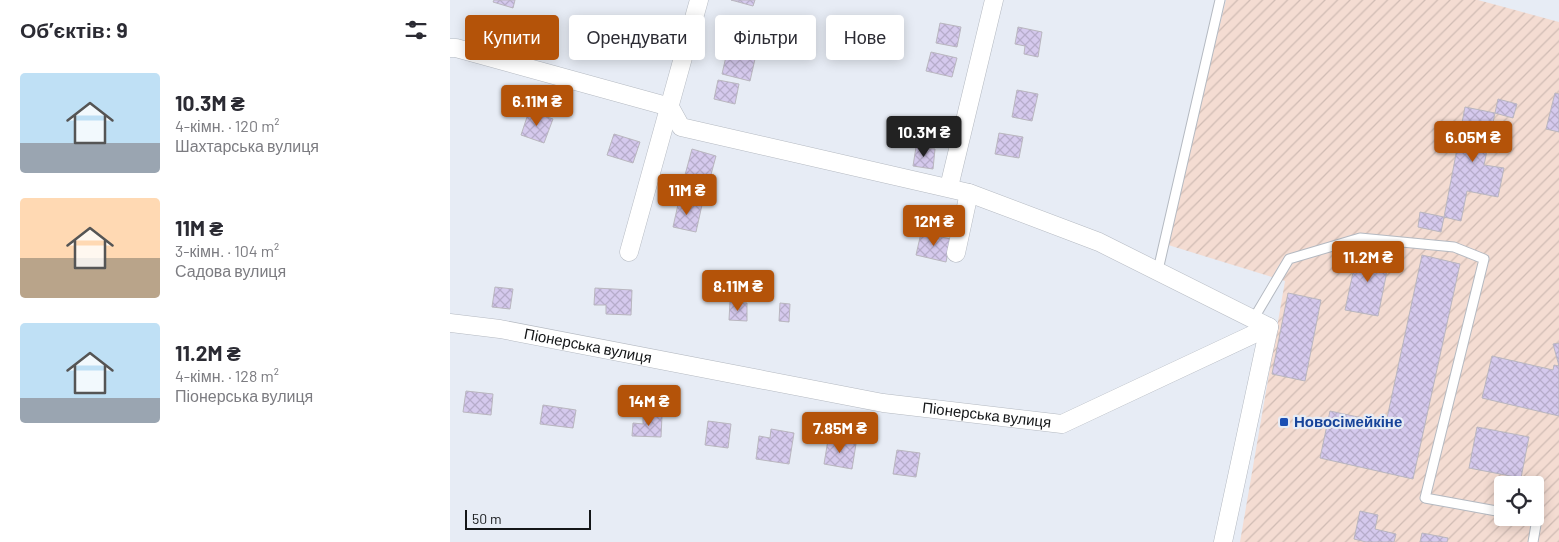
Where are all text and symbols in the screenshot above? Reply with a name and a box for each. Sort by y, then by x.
chip: Купити [465,15,559,60]
chip: Орендувати [569,15,705,60]
chip: Фільтри [715,15,816,60]
chip: Нове [826,15,904,60]
icon: filters [402,16,430,44]
text: Об’єктів: 9 [20,17,128,42]
pin: 6.11M ₴ [491,84,583,127]
text: 10.3M ₴ [175,90,245,115]
text: 6.11M ₴ [512,91,562,110]
icon: home [60,93,120,153]
text: 4-кімн. · 120 m² [175,116,280,135]
pin: 10.3M ₴ [878,116,970,158]
pin: 6.05M ₴ [1427,120,1519,163]
text: 10.3M ₴ [897,122,951,141]
text: 6.05M ₴ [1445,127,1501,146]
text: Шахтарська вулиця [175,136,319,155]
pin: 11M ₴ [652,174,722,216]
text: 11M ₴ [669,180,705,199]
pin: 12M ₴ [899,204,969,247]
text: 12M ₴ [914,211,954,230]
text: 11M ₴ [175,215,223,240]
icon: home [60,218,120,278]
pin: 11.2M ₴ [1322,240,1414,283]
text: 3-кімн. · 104 m² [175,241,279,260]
text: 11.2M ₴ [1343,247,1393,266]
text: Садова вулиця [175,261,286,280]
pin: 8.11M ₴ [692,270,784,312]
text: 8.11M ₴ [713,276,763,295]
street label: Піонерська вулиця [523,324,654,366]
text: 11.2M ₴ [175,340,241,365]
icon: home [60,343,120,403]
text: 4-кімн. · 128 m² [175,366,279,385]
pin: 14M ₴ [614,384,684,427]
text: Піонерська вулиця [175,386,313,405]
text: 14M ₴ [629,391,669,410]
street label: Піонерська вулиця [921,398,1052,431]
pin: 7.85M ₴ [794,412,886,454]
place label: Новосімейкіне [1294,412,1402,430]
marker: Новосімейкіне [1278,416,1290,428]
text: 7.85M ₴ [813,418,867,437]
map controls [1494,476,1544,526]
button: locate [1494,476,1544,526]
scale bar [465,507,591,530]
text: 50 m [472,510,501,527]

